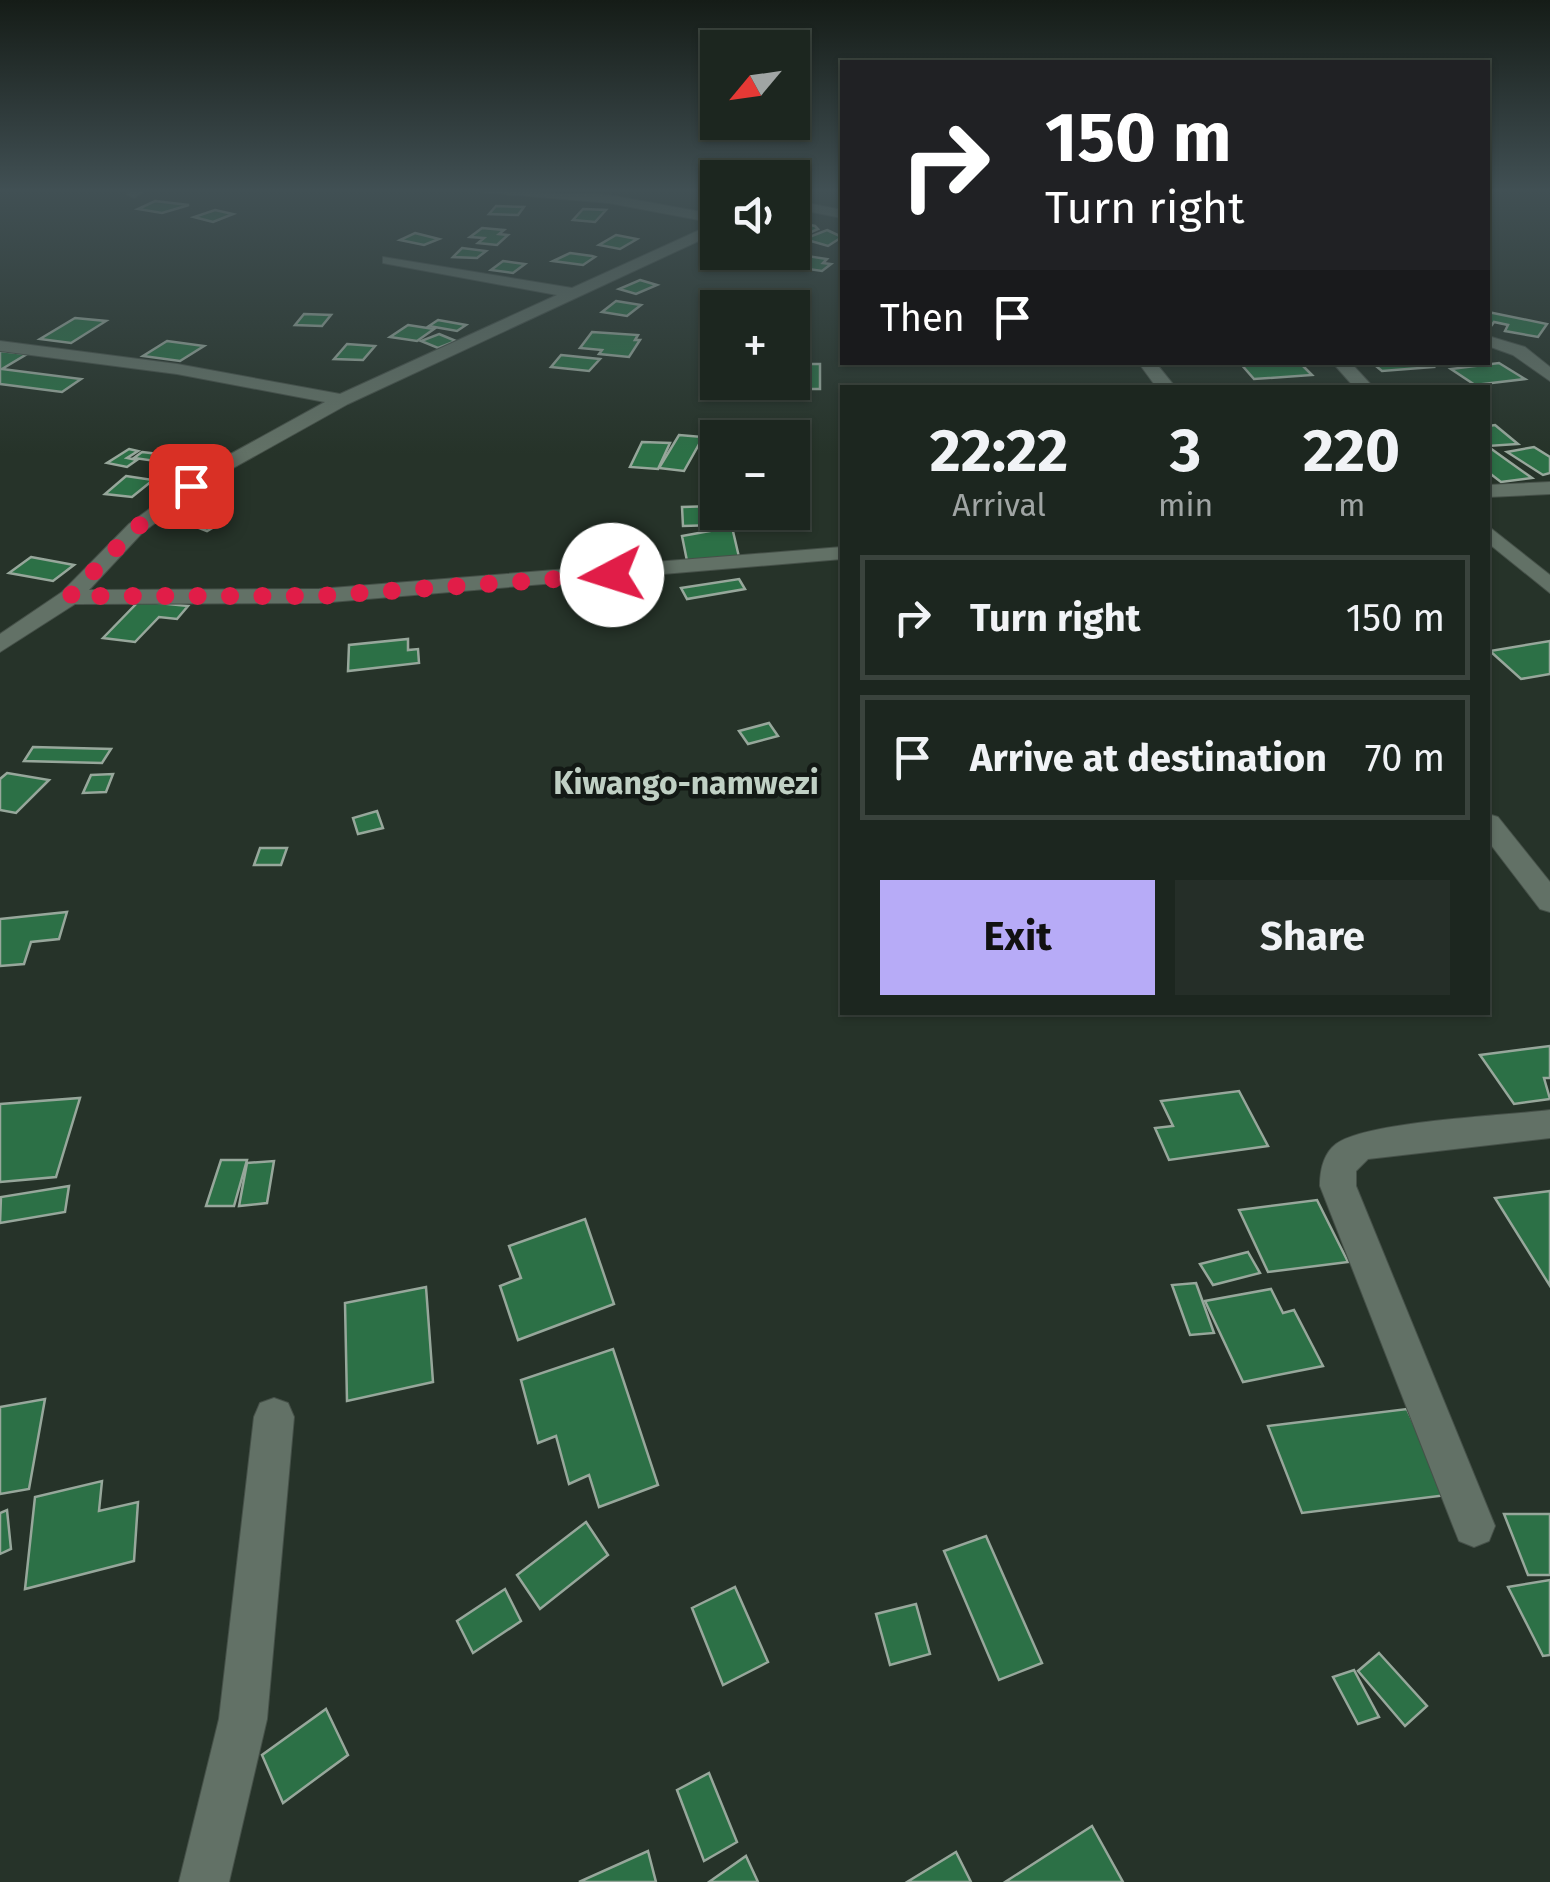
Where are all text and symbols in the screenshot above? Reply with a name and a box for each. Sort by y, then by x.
north arrow [700,30,810,140]
map controls [700,30,810,530]
text: 150 m [1045,96,1232,180]
icon: right [880,100,1010,230]
button: sound [700,160,810,270]
text: Turn right [1045,181,1244,235]
button: + [700,290,810,400]
icon: arrive [985,290,1040,345]
text: Then [880,295,965,341]
text: 22:22 [930,415,1068,487]
text: 3 [1170,415,1201,487]
text: 220 [1303,415,1400,487]
button: − [700,420,810,530]
pin [149,444,234,529]
icon: arrive [164,459,219,514]
text: Arrival [952,486,1046,524]
text: min [1158,486,1213,524]
text: m [1338,486,1365,524]
position arrow [560,523,664,627]
icon: right [885,590,940,645]
text: Turn right [970,595,1140,641]
text: 150 m [1346,595,1445,641]
icon: arrive [885,730,940,785]
text: Arrive at destination [970,735,1327,781]
text: 70 m [1365,735,1445,781]
district label: Kiwango-namwezi [553,764,819,802]
button: Exit [880,880,1155,995]
button: Share [1175,880,1450,995]

